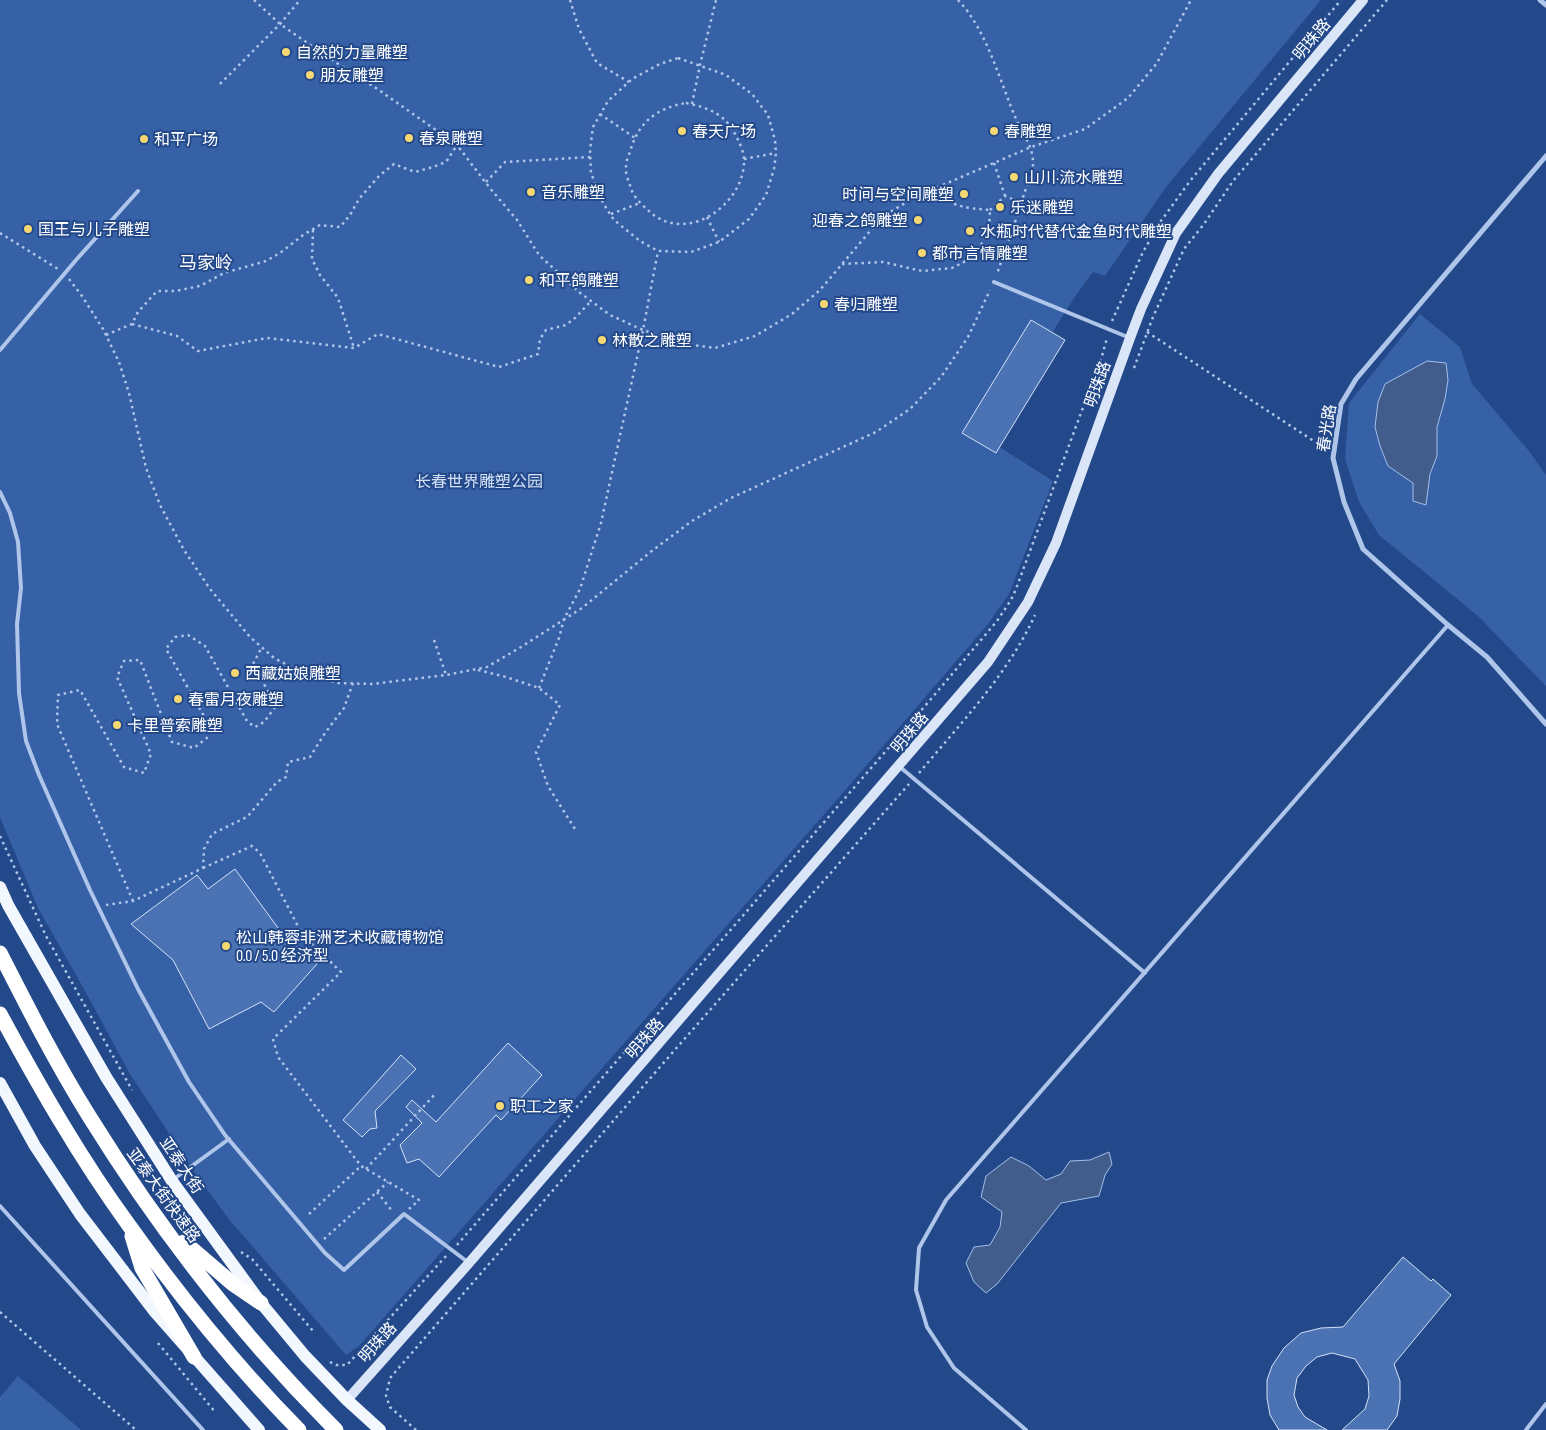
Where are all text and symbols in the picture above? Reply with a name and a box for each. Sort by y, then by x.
street label: 明珠路 [1289,15,1335,64]
place label: 自然的力量雕塑 [296,44,408,63]
marker: 自然的力量雕塑 [280,46,292,58]
place label: 朋友雕塑 [320,67,384,86]
marker: 朋友雕塑 [304,69,316,81]
place label: 春天广场 [692,123,756,142]
place label: 春雕塑 [1004,123,1052,142]
marker: 春天广场 [676,125,688,137]
marker: 春雕塑 [988,125,1000,137]
place label: 春泉雕塑 [419,130,483,149]
place label: 和平广场 [154,131,218,150]
marker: 春泉雕塑 [403,132,415,144]
marker: 和平广场 [138,133,150,145]
place label: 山川·流水雕塑 [1024,169,1123,188]
marker: 山川·流水雕塑 [1008,171,1020,183]
place label: 音乐雕塑 [541,184,605,203]
marker: 音乐雕塑 [525,186,537,198]
place label: 时间与空间雕塑 [842,186,954,205]
marker: 时间与空间雕塑 [958,188,970,200]
place label: 乐迷雕塑 [1010,199,1074,218]
marker: 乐迷雕塑 [994,201,1006,213]
place label: 迎春之鸽雕塑 [812,212,908,231]
marker: 迎春之鸽雕塑 [912,214,924,226]
place label: 国王与儿子雕塑 [38,221,150,240]
marker: 国王与儿子雕塑 [22,223,34,235]
place label: 水瓶时代替代金鱼时代雕塑 [980,223,1172,242]
marker: 水瓶时代替代金鱼时代雕塑 [964,225,976,237]
place label: 都市言情雕塑 [932,245,1028,264]
marker: 都市言情雕塑 [916,247,928,259]
district label: 马家岭 [179,253,233,274]
place label: 和平鸽雕塑 [539,272,619,291]
marker: 和平鸽雕塑 [523,274,535,286]
place label: 春归雕塑 [834,296,898,315]
marker: 春归雕塑 [818,298,830,310]
place label: 林散之雕塑 [612,332,692,351]
marker: 林散之雕塑 [596,334,608,346]
street label: 明珠路 [1081,359,1116,410]
street label: 春光路 [1314,403,1341,453]
park label: 长春世界雕塑公园 [415,473,543,492]
place label: 西藏姑娘雕塑 [245,665,341,684]
marker: 西藏姑娘雕塑 [229,667,241,679]
place label: 春雷月夜雕塑 [188,691,284,710]
marker: 春雷月夜雕塑 [172,693,184,705]
street label: 明珠路 [887,708,933,757]
place label: 卡里普索雕塑 [127,717,223,736]
marker: 卡里普索雕塑 [111,719,123,731]
place label: 松山韩蓉非洲艺术收藏博物馆 0.0 / 5.0 经济型 [236,929,444,966]
marker: 松山韩蓉非洲艺术收藏博物馆 0.0 / 5.0 经济型 [220,940,232,952]
street label: 明珠路 [622,1015,668,1063]
place label: 职工之家 [510,1098,574,1117]
marker: 职工之家 [494,1100,506,1112]
street label: 亚泰大街 [155,1134,207,1198]
street label: 亚泰大街快速路 [122,1145,203,1247]
street label: 明珠路 [355,1319,401,1367]

